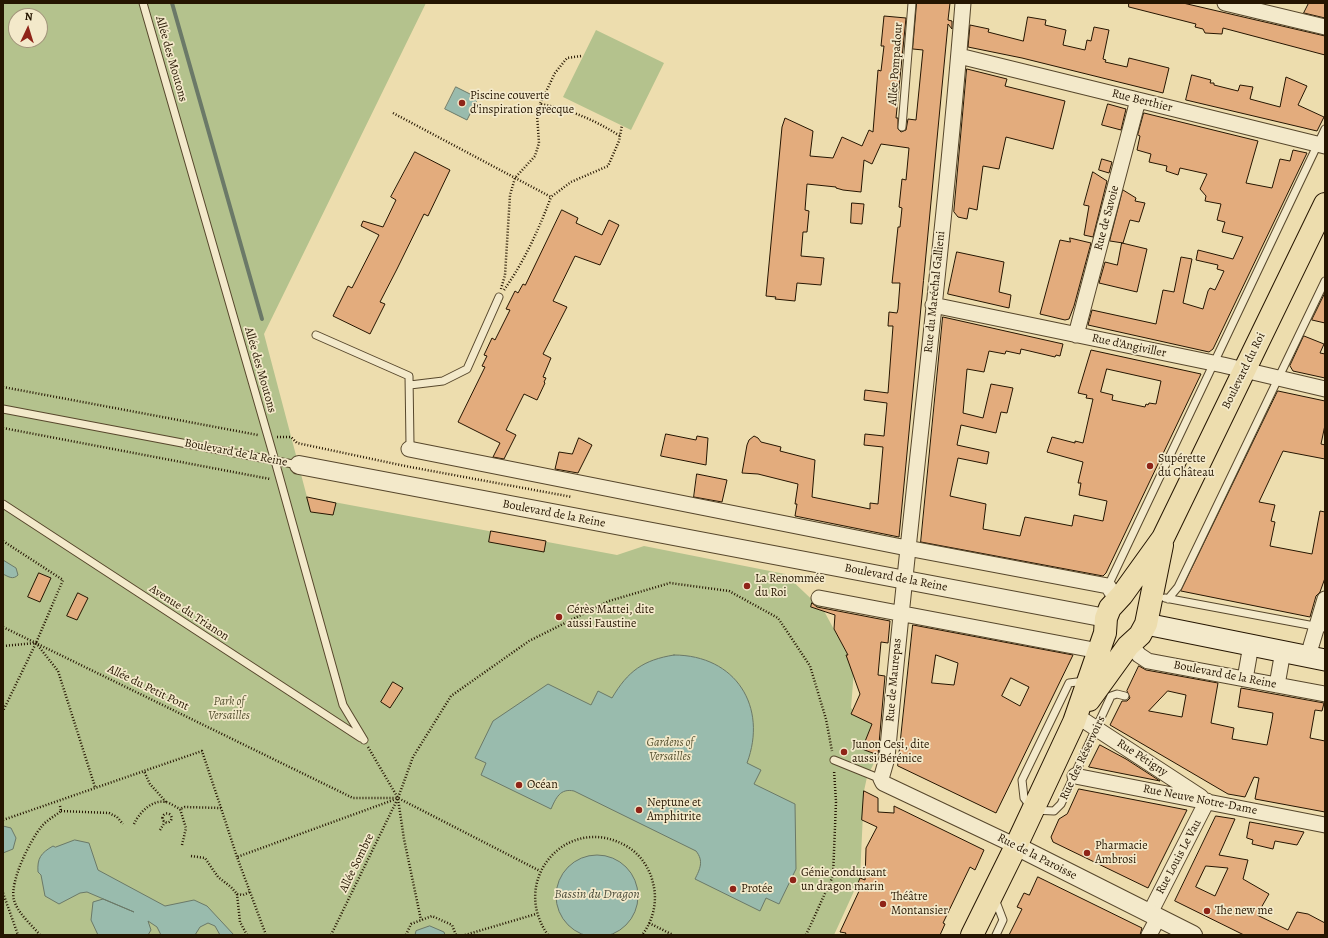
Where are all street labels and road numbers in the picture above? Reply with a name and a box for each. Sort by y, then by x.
street label: Allée des Moutons [152,14,190,104]
street label: Allée Pompadour [886,22,906,106]
street label: Rue Berthier [1110,87,1174,115]
street label: Rue de Savoie [1091,184,1123,252]
street label: Rue du Maréchal Gallieni [921,230,949,354]
street label: Allée des Moutons [241,325,279,415]
street label: Boulevard du Roi [1219,330,1269,412]
street label: Rue d'Angiviller [1090,331,1168,361]
street label: Boulevard de la Reine [183,436,289,470]
street label: Boulevard de la Reine [501,497,607,531]
street label: Boulevard de la Reine [843,561,949,595]
street label: Avenue du Trianon [146,582,232,644]
street label: Rue de Maurepas [883,637,905,723]
street label: Boulevard de la Reine [1172,658,1278,692]
street label: Allée du Petit Pont [105,662,191,714]
street label: Rue des Réservoirs [1057,713,1109,803]
street label: Rue Pétigny [1114,736,1170,780]
street label: Rue Neuve Notre-Dame [1142,782,1258,818]
street label: Rue Louis Le Vau [1153,817,1205,897]
street label: Allée Sombre [337,831,377,895]
street label: Rue de la Paroisse [995,831,1079,883]

